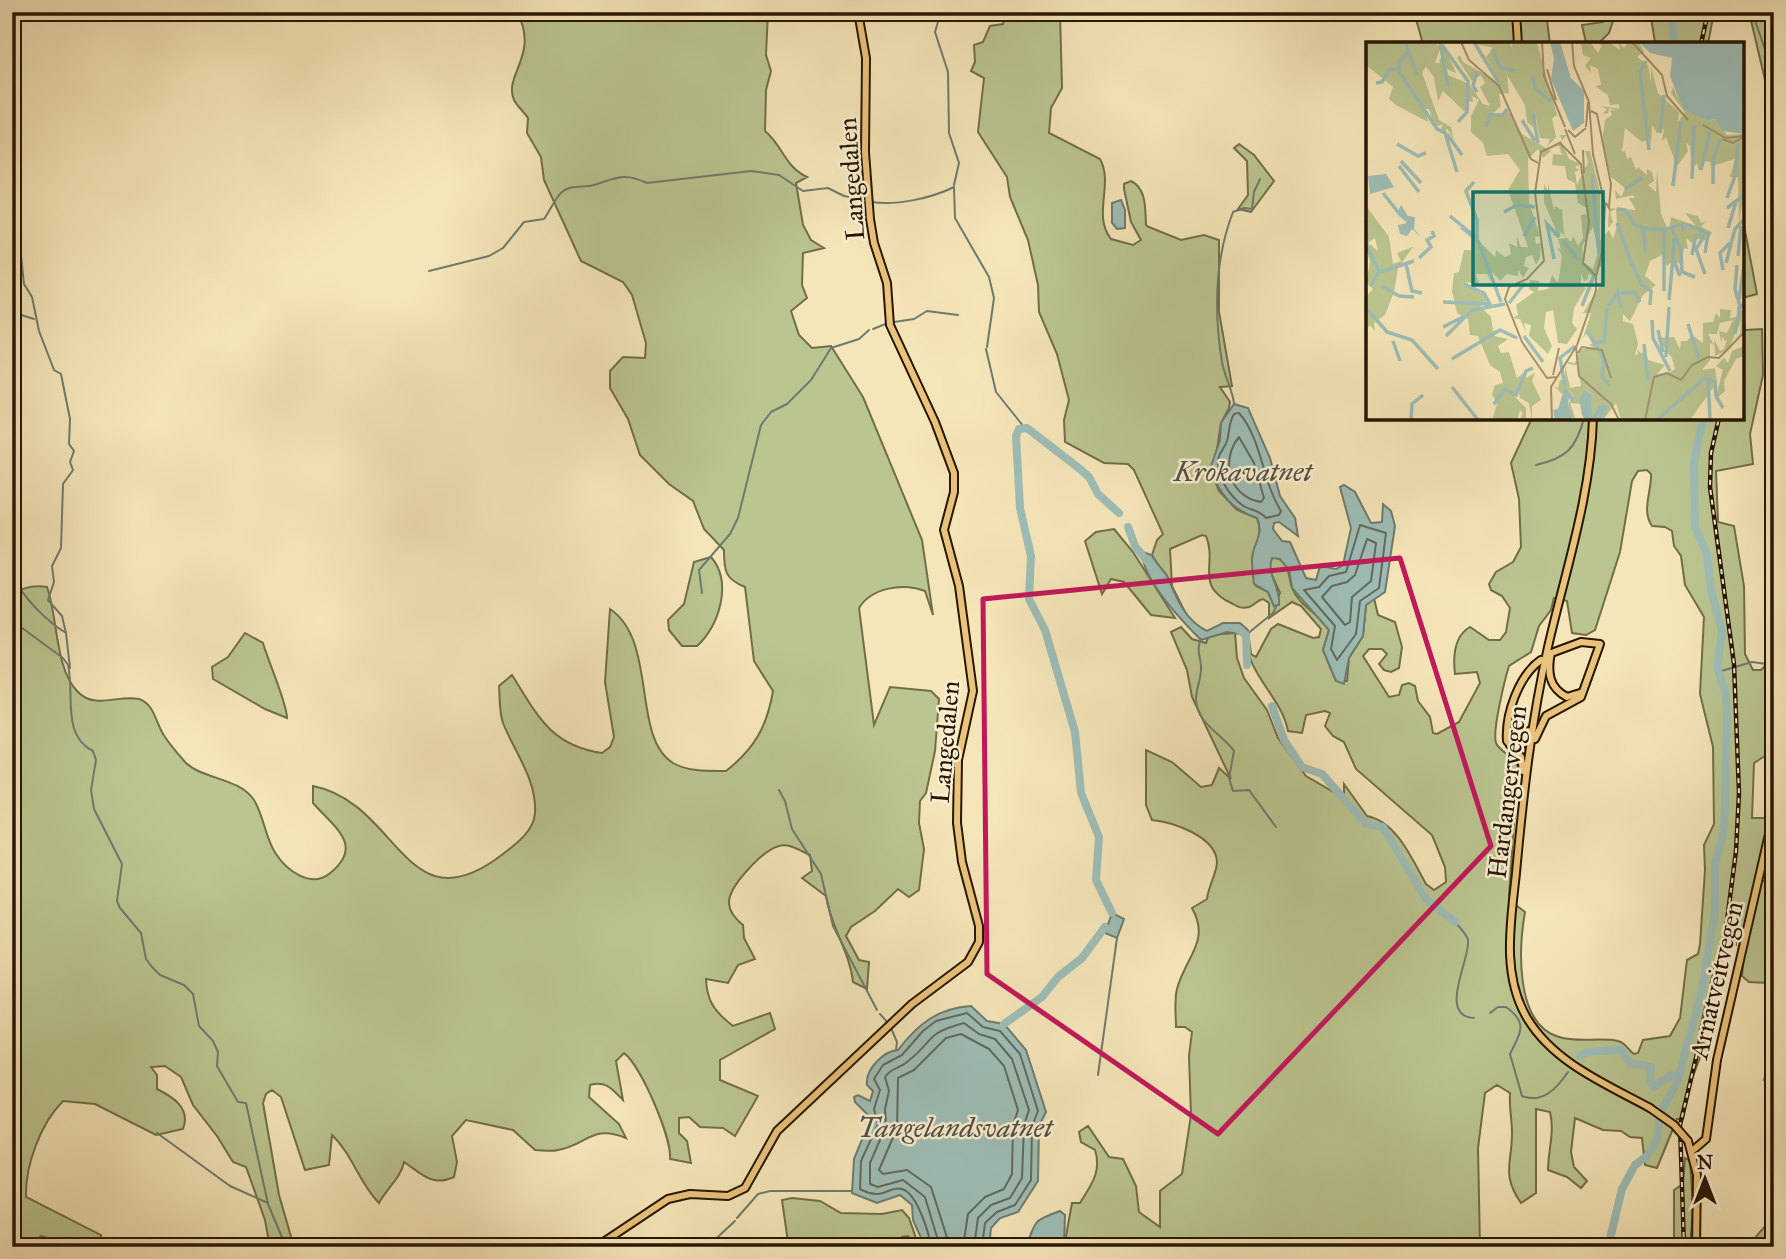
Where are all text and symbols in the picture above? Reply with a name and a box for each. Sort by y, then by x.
inset map [1366,42,1744,420]
street label: Langedalen [831,116,871,242]
water label: Krokavatnet [1172,454,1314,489]
street label: Langedalen [924,679,966,805]
street label: Hardangervegen [1481,704,1533,880]
street label: Arnatveitvegen [1682,898,1750,1063]
water label: Tangelandsvatnet [857,1110,1055,1145]
north arrow [1670,1144,1740,1214]
text: N [1697,1151,1713,1174]

